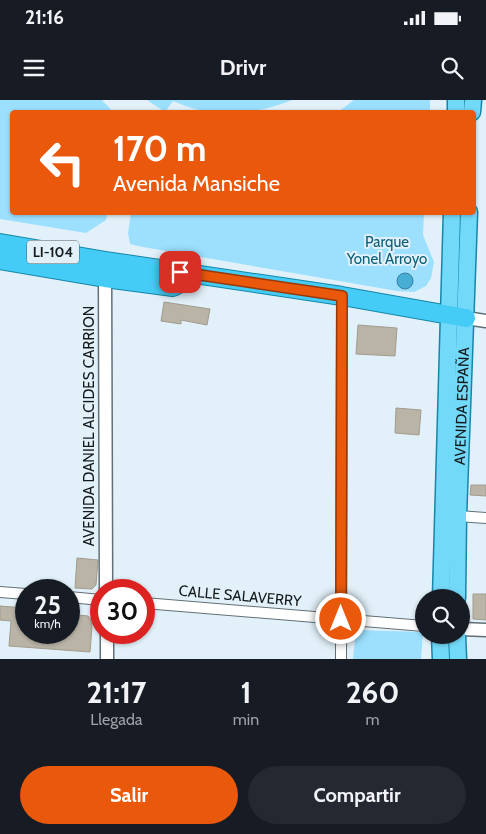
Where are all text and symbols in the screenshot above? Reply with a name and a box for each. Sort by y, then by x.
text: 21:16 [25,6,64,29]
icon: menu [20,54,48,82]
text: Drivr [220,54,266,81]
icon: search [438,54,466,82]
text: 170 m [113,127,206,170]
icon: left [30,130,95,195]
text: Avenida Mansiche [113,170,280,197]
park label: Parque Yonel Arroyo [346,233,427,268]
road number: LI-104 [27,240,79,263]
pin [159,251,201,293]
icon: arrive [166,258,194,286]
street label: AVENIDA DANIEL ALCIDES CARRION [80,306,98,546]
street label: AVENIDA ESPAÑA [451,346,473,465]
speed limit sign: 30 [90,579,155,644]
street label: CALLE SALAVERRY [178,582,303,610]
map controls [415,589,470,644]
button: search [415,589,470,644]
text: 25 [34,590,61,620]
position arrow [314,592,366,644]
text: km/h [34,616,61,631]
text: 21:17 [86,674,146,711]
text: 1 [240,674,252,711]
text: 260 [346,674,400,711]
text: Llegada [90,710,142,729]
text: min [233,710,259,729]
text: m [366,710,380,729]
button: Salir [20,766,238,824]
button: Compartir [248,766,466,824]

